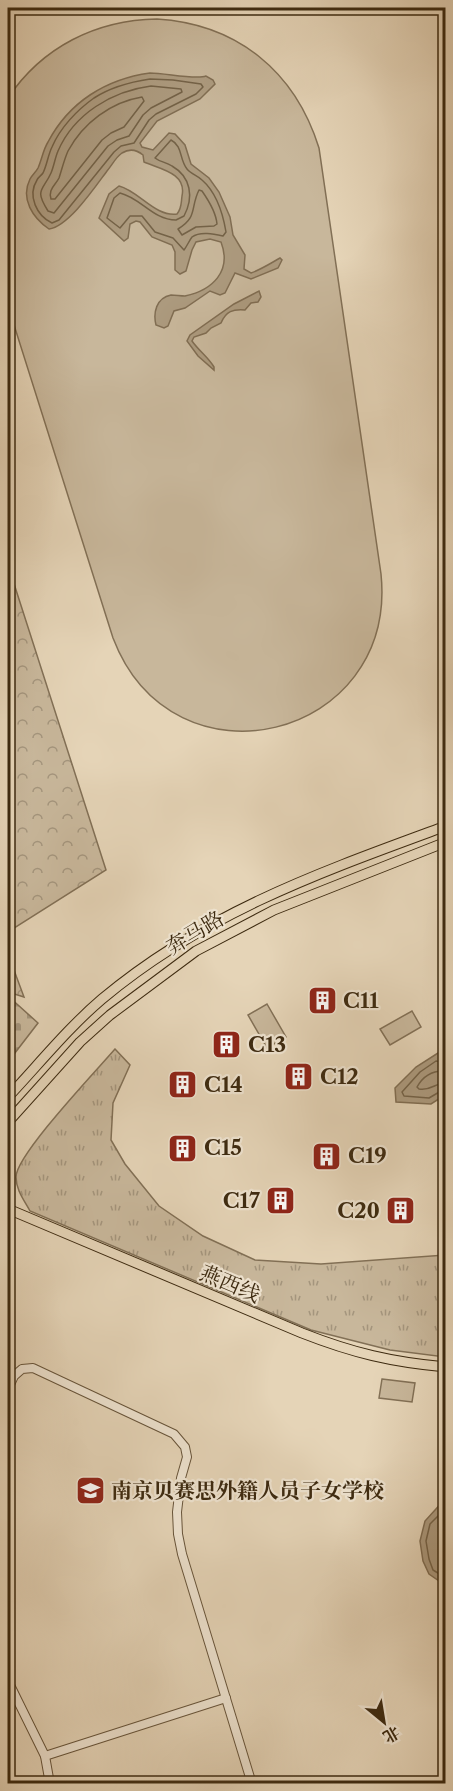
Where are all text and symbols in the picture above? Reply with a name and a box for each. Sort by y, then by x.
street label: 奔马路 [161,906,228,960]
building icon: C11 [306,985,338,1017]
place label: C11 [343,988,379,1013]
building icon: C13 [211,1029,243,1061]
place label: C13 [248,1032,286,1057]
building icon: C12 [283,1061,315,1093]
place label: C12 [320,1064,359,1089]
building icon: C14 [167,1069,199,1101]
place label: C14 [204,1072,243,1097]
building icon: C15 [167,1132,199,1164]
place label: C15 [204,1135,242,1160]
building icon: C19 [311,1140,343,1172]
place label: C19 [348,1143,387,1168]
building icon: C17 [265,1185,297,1217]
place label: C17 [223,1188,260,1213]
building icon: C20 [385,1195,417,1227]
place label: C20 [337,1198,380,1223]
street label: 燕西线 [196,1260,264,1307]
school or university icon: 南京贝赛思外籍人员子女学校 [74,1475,106,1507]
place label: 南京贝赛思外籍人员子女学校 [111,1478,384,1503]
north arrow [354,1692,414,1752]
text: 北 [380,1722,403,1748]

